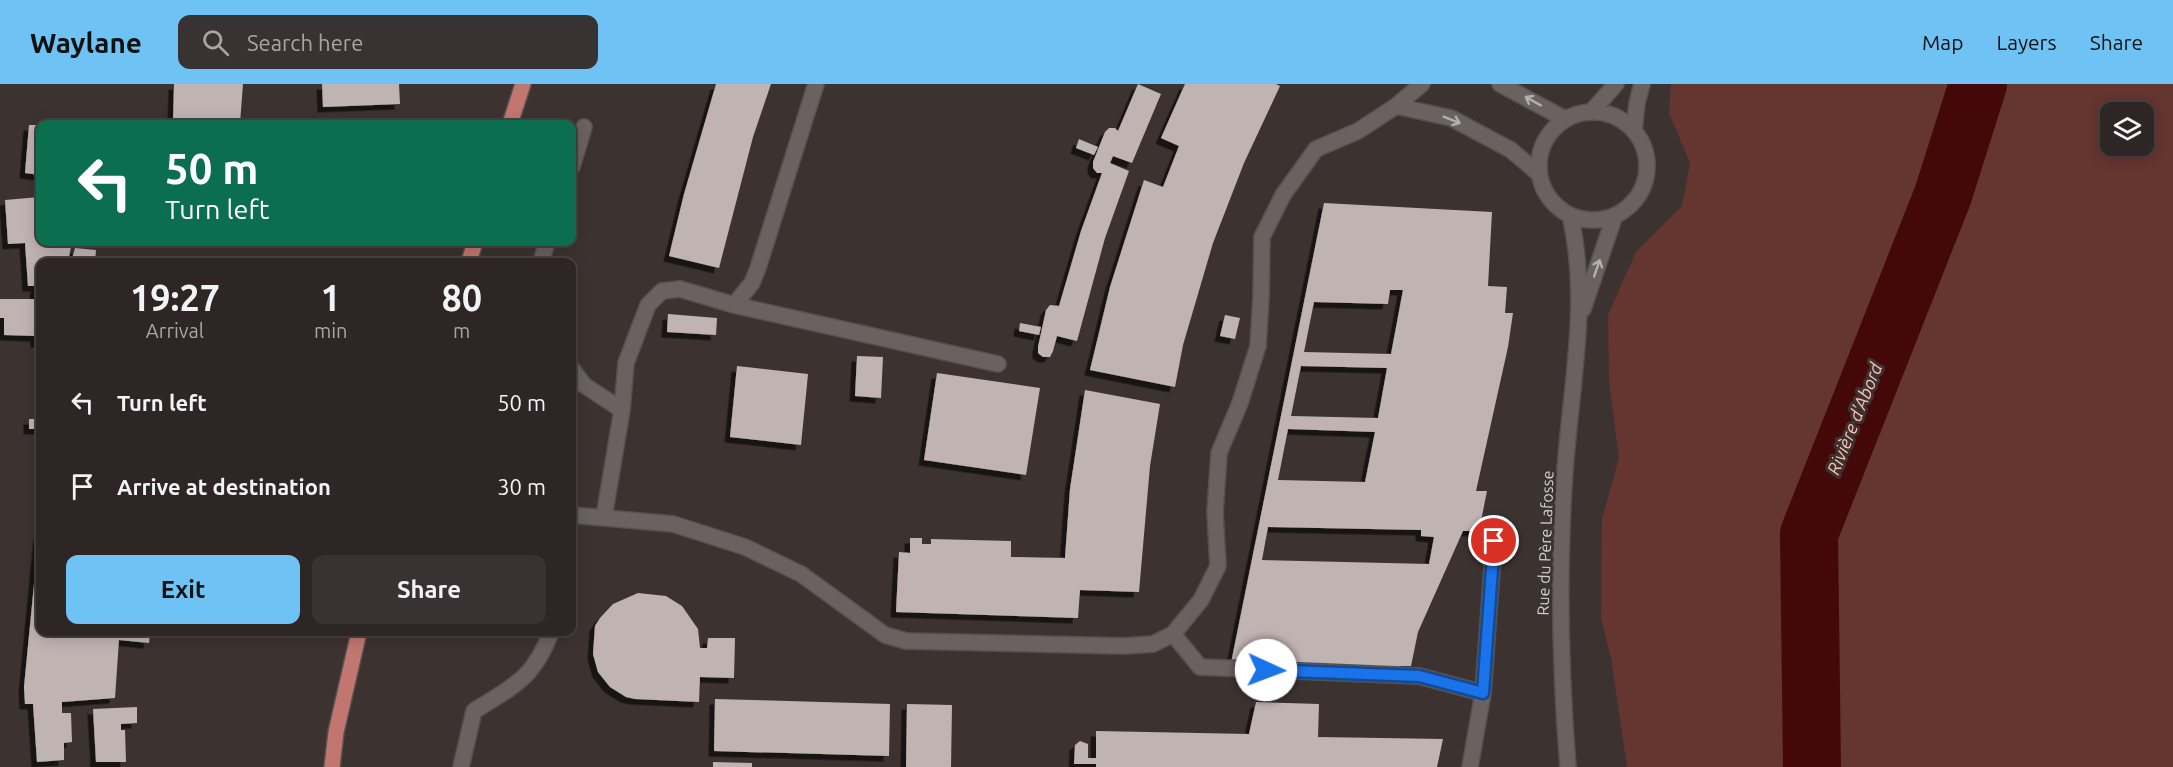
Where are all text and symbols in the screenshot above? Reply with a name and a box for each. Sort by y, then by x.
search box [178,15,598,69]
icon: search [199,26,232,59]
text: Waylane [30,27,142,58]
text: Search here [247,30,363,55]
text: Map [1922,30,1963,54]
text: Layers [1996,30,2057,54]
text: Share [2090,30,2143,54]
one-way arrow [1525,95,1542,107]
map controls [2100,102,2154,156]
button: layers [2100,102,2154,156]
one-way arrow [1443,115,1461,126]
icon: left [66,144,144,222]
text: 50 m [165,145,259,192]
text: Turn left [165,194,269,224]
one-way arrow [1592,259,1603,278]
text: 19:27 [130,277,220,318]
text: 1 [321,277,341,318]
text: 80 [441,277,482,318]
text: Arrival [146,319,204,342]
text: min [314,319,348,342]
text: m [453,319,470,342]
water label: Rivière d'Abord [1823,359,1886,477]
icon: left [66,386,99,419]
text: Turn left [117,390,207,415]
text: 50 m [497,390,546,415]
icon: arrive [66,470,99,503]
street label: Rue du Père Lafosse [1533,470,1557,616]
text: Arrive at destination [117,474,331,499]
text: 30 m [497,474,546,499]
pin [1468,515,1519,566]
icon: arrive [1477,524,1510,557]
button: Exit [66,555,300,624]
button: Share [312,555,546,624]
position arrow [1234,638,1298,702]

